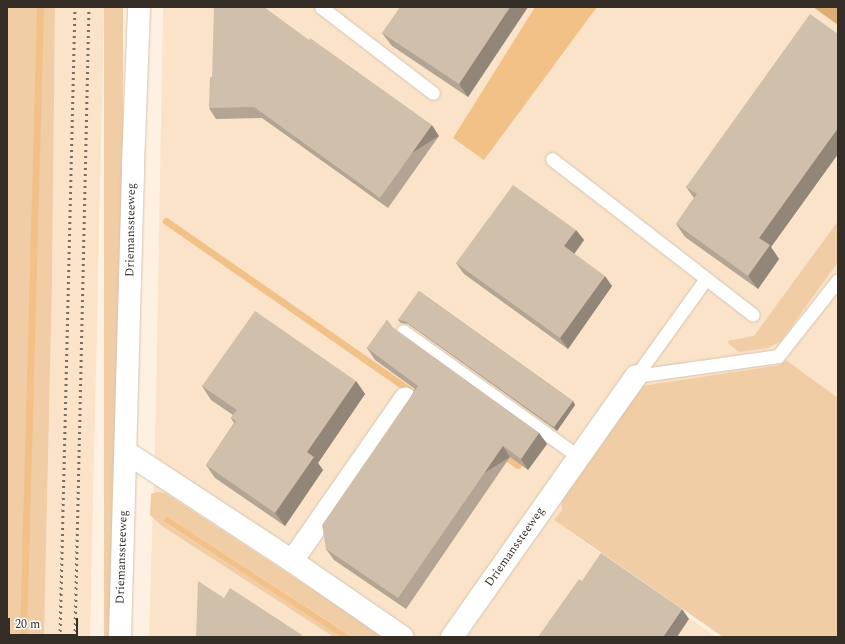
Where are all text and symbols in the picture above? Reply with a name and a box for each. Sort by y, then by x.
street label: Driemanssteeweg [123,183,139,277]
street label: Driemanssteeweg [482,504,548,590]
street label: Driemanssteeweg [113,510,131,604]
scale bar [10,610,80,636]
text: 20 m [15,615,40,634]

